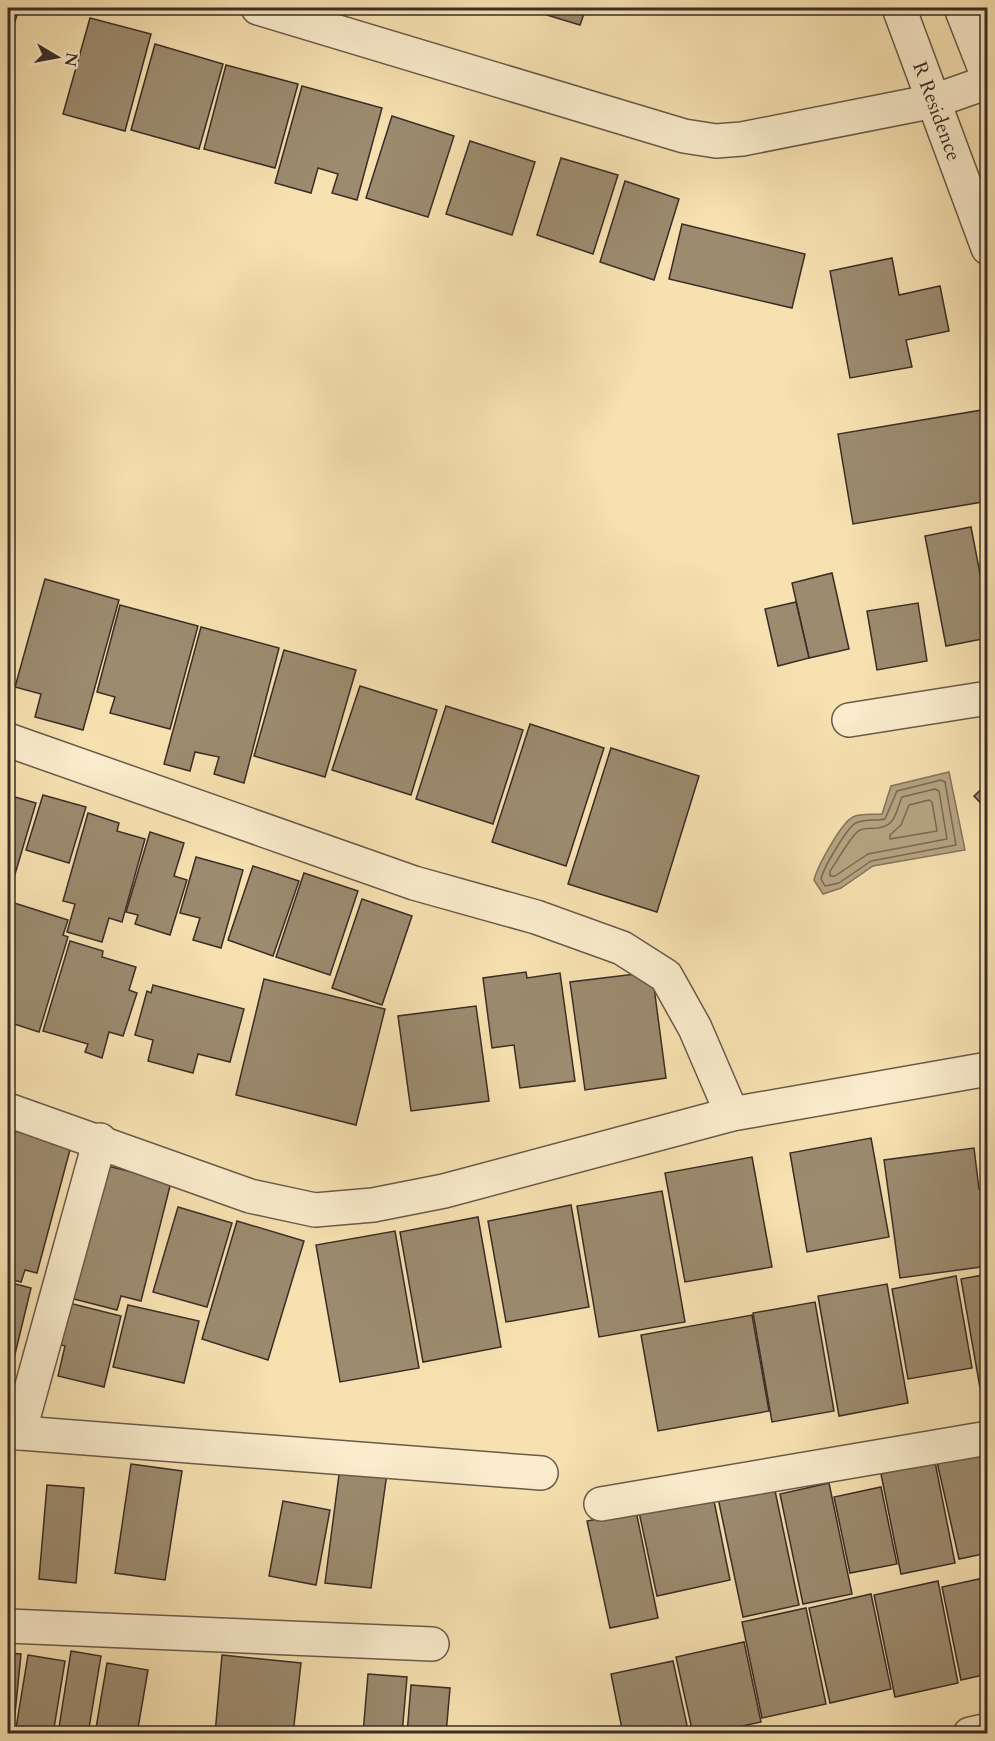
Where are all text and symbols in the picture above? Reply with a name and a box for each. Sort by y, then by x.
north arrow [27,27,87,87]
text: N [59,51,83,68]
street label: R Residence [906,58,967,165]

